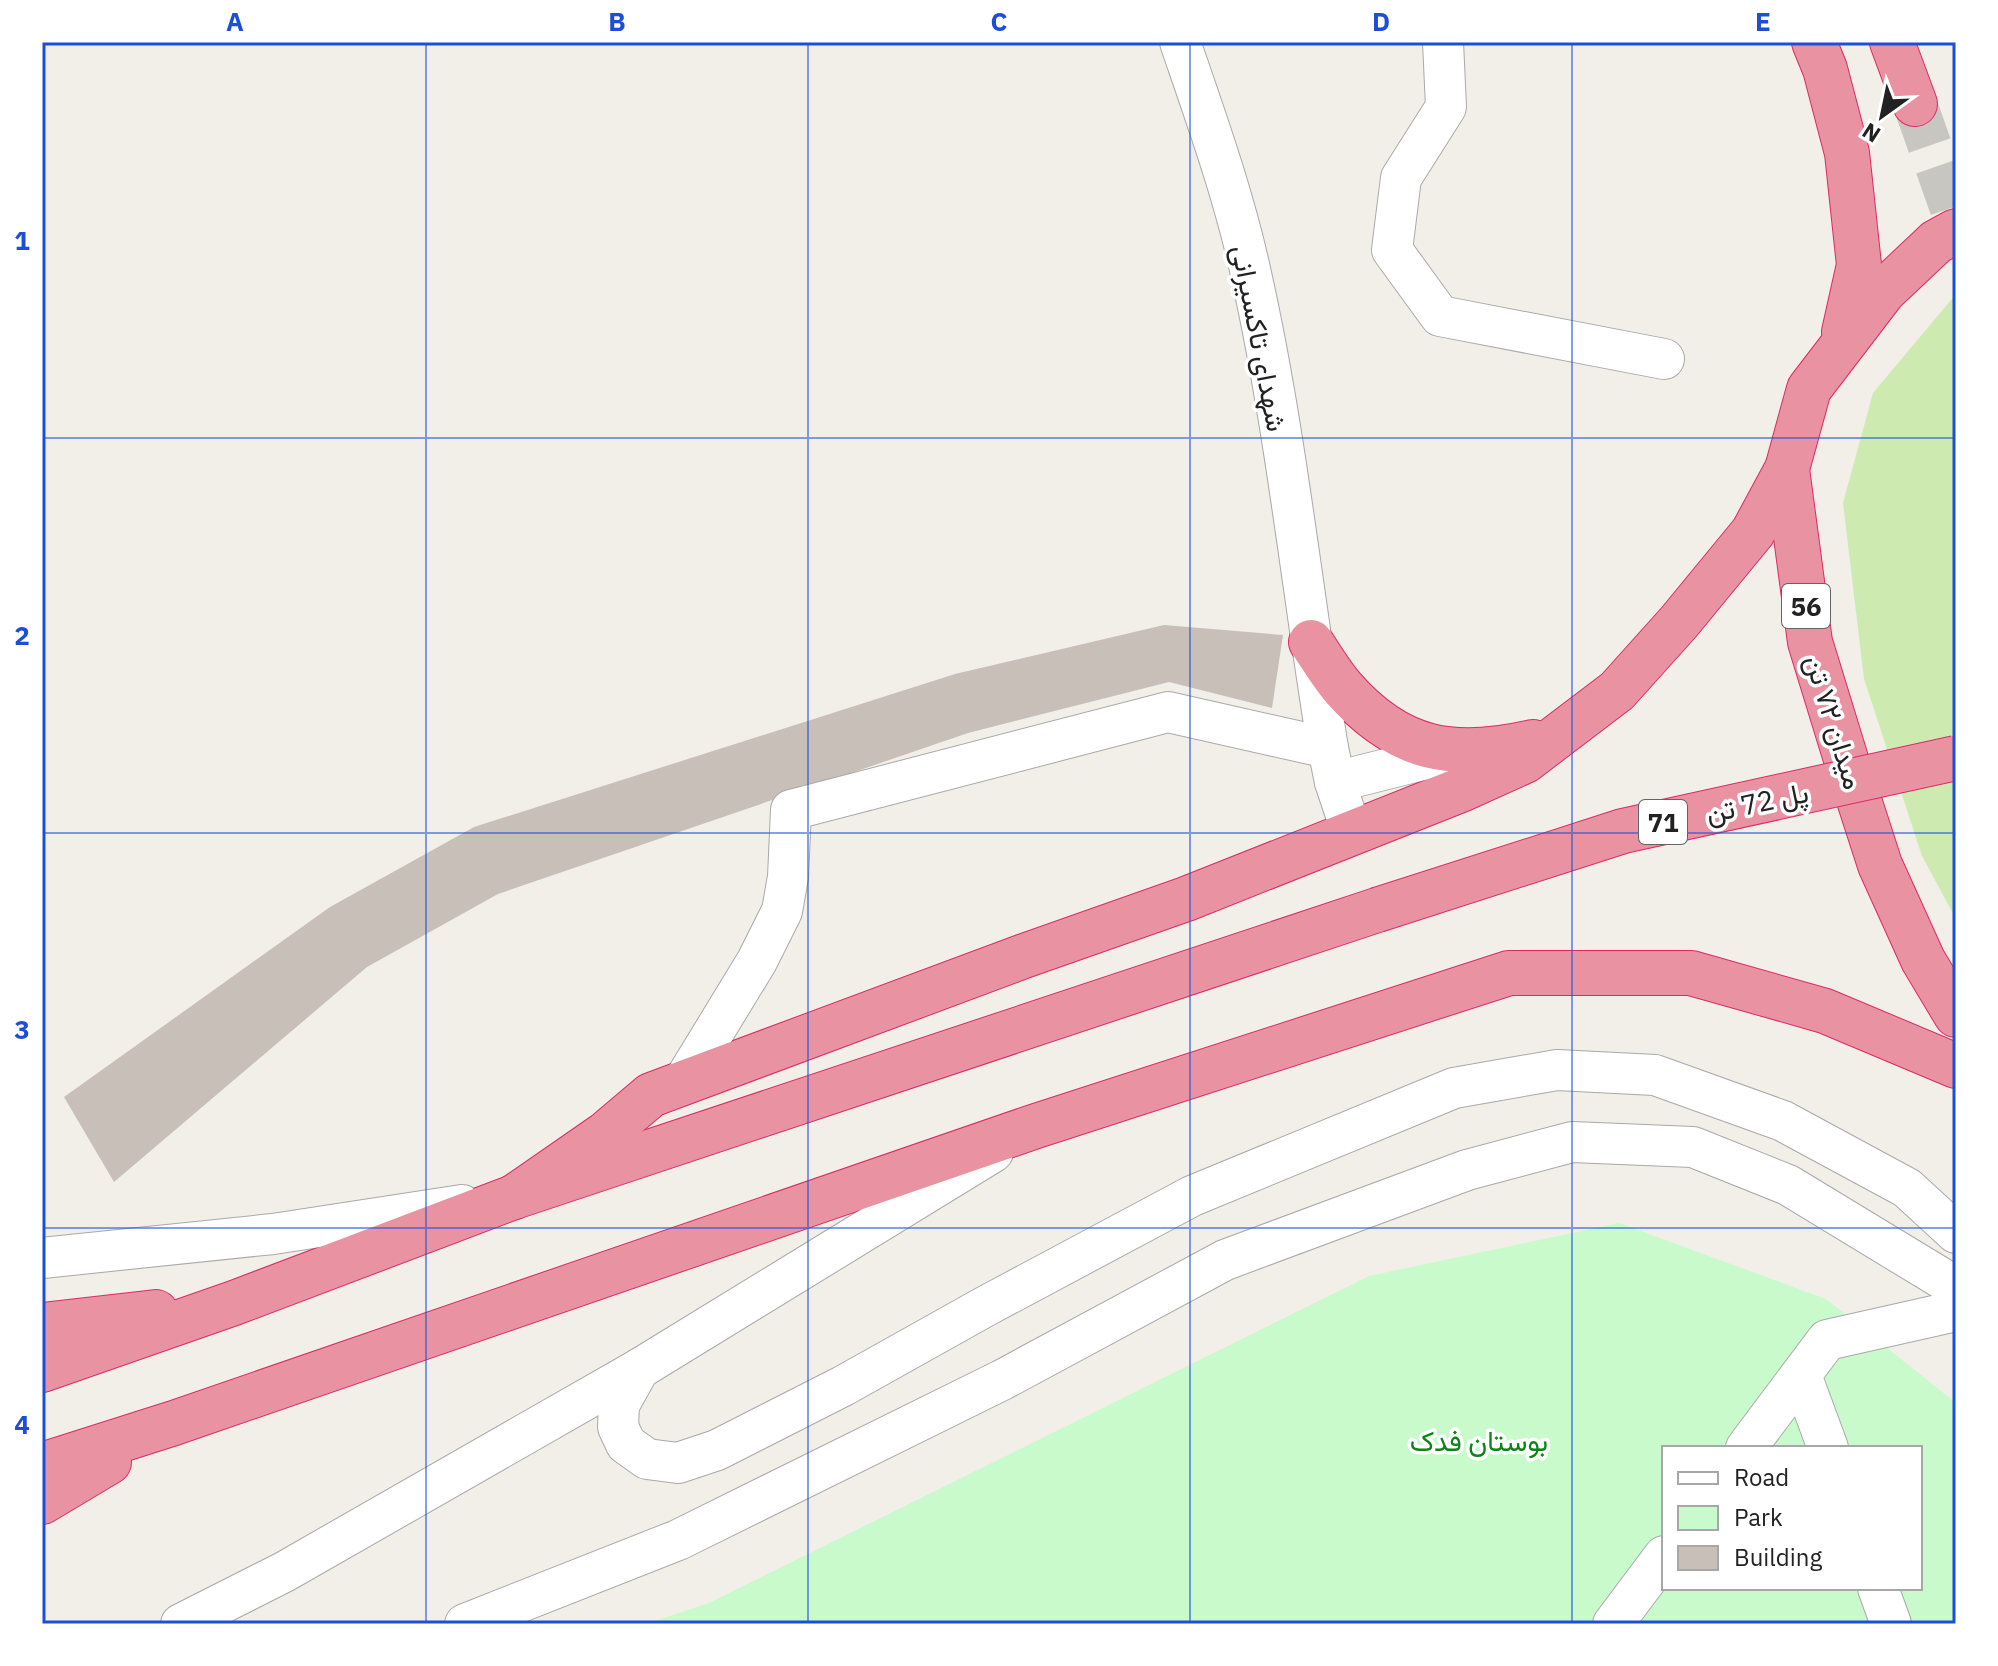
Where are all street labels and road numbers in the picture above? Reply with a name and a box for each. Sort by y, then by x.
street label: شهدای تاکسیرانی [1224,242,1296,434]
road number: 56 [1782,584,1830,628]
street label: میدان ۷۲ تن [1797,650,1873,794]
street label: پل 72 تن [1702,773,1812,832]
road number: 71 [1639,800,1687,844]

